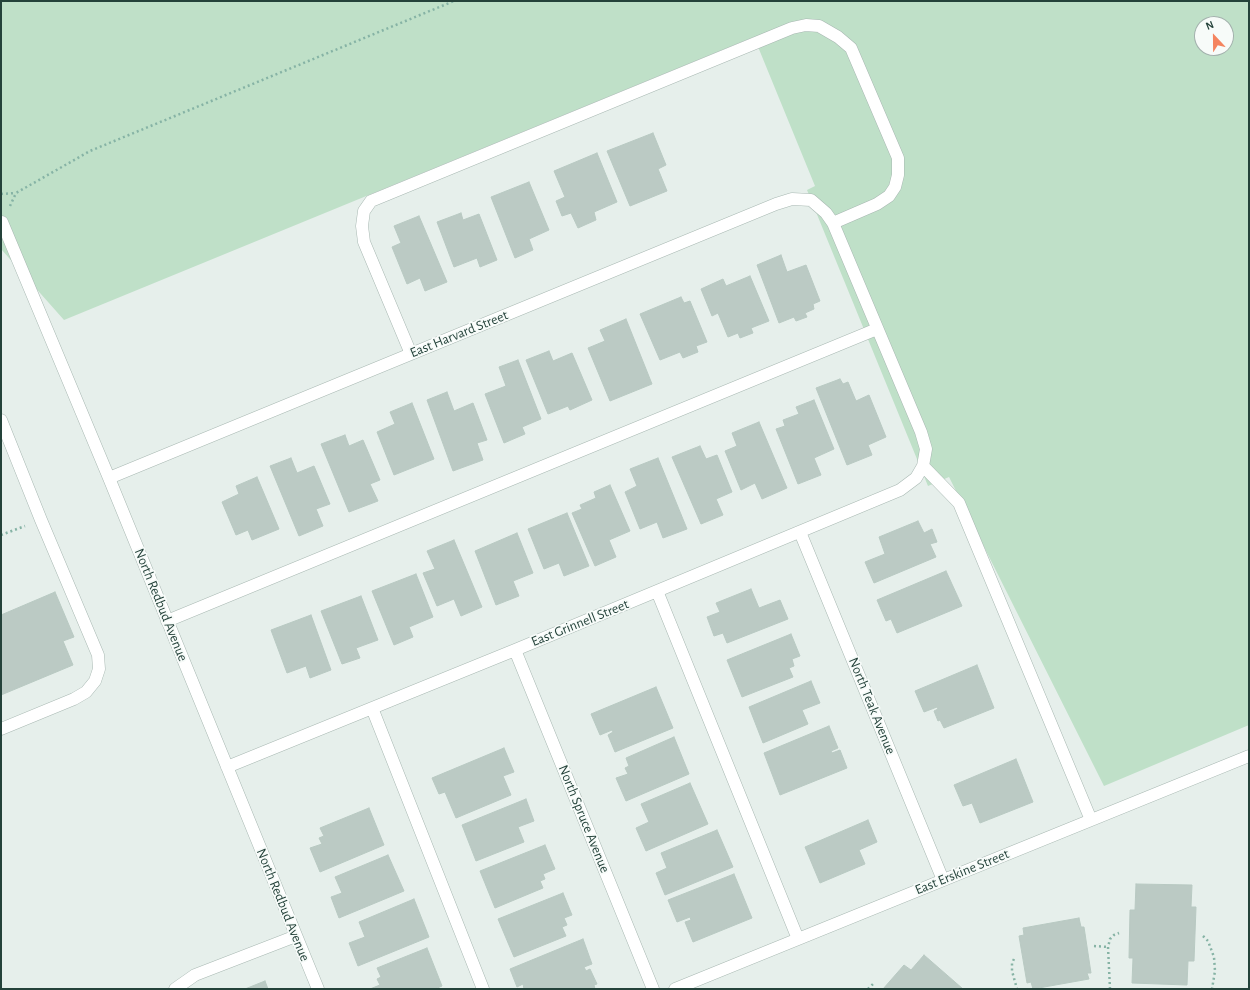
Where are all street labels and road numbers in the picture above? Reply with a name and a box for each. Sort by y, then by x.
street label: East Harvard Street [408,307,510,361]
street label: North Redbud Avenue [131,546,191,664]
street label: East Grinnell Street [529,596,631,650]
street label: North Teak Avenue [845,655,899,757]
street label: North Spruce Avenue [555,763,613,875]
street label: East Erskine Street [913,845,1011,899]
street label: North Redbud Avenue [253,846,313,964]

